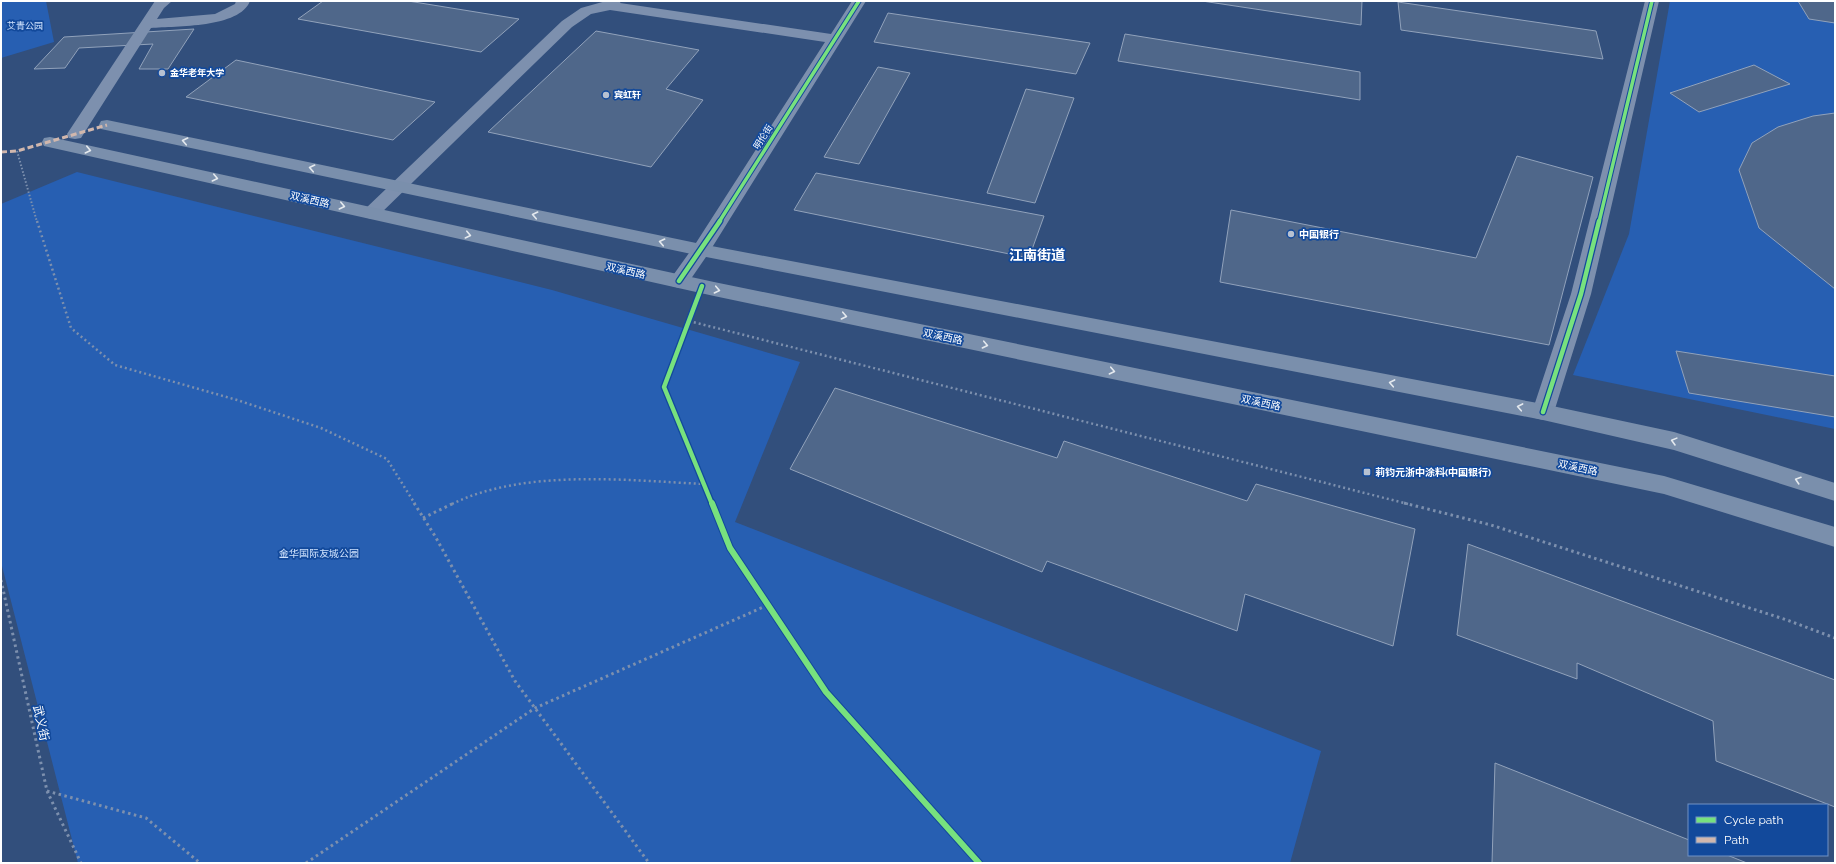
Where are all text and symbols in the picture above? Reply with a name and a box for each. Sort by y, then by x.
park label: 艾青公园 [7,21,43,31]
place label: 金华老年大学 [170,67,224,78]
marker: 金华老年大学 [157,68,167,78]
marker: 宾虹轩 [601,90,611,100]
place label: 宾虹轩 [614,90,641,100]
street label: 明伦街 [751,123,775,151]
one-way arrow [182,138,188,146]
one-way arrow [85,146,91,154]
one-way arrow [309,164,315,173]
one-way arrow [211,174,218,182]
street label: 双溪西路 [289,190,331,209]
one-way arrow [338,202,345,210]
one-way arrow [532,212,538,220]
marker: 中国银行 [1286,229,1296,239]
place label: 中国银行 [1299,229,1339,240]
one-way arrow [465,230,472,238]
one-way arrow [659,238,666,247]
district label: 江南街道 [1009,247,1065,263]
street label: 双溪西路 [605,261,647,280]
one-way arrow [714,285,720,293]
one-way arrow [841,311,847,320]
street label: 双溪西路 [922,327,964,346]
one-way arrow [982,340,988,349]
one-way arrow [1109,367,1116,375]
one-way arrow [1389,379,1395,388]
street label: 双溪西路 [1240,393,1282,412]
one-way arrow [1516,404,1523,412]
one-way arrow [1671,437,1678,446]
street label: 双溪西路 [1557,458,1599,477]
place label: 莉钧元浙中涂料(中国银行) [1375,466,1491,478]
marker: 莉钧元浙中涂料(中国银行) [1362,467,1372,477]
one-way arrow [1795,476,1802,485]
park label: 金华国际友城公园 [279,548,359,559]
street label: 武义街 [30,704,52,742]
legend [1688,804,1828,856]
text: Cycle path [1724,813,1783,827]
text: Path [1724,833,1749,847]

